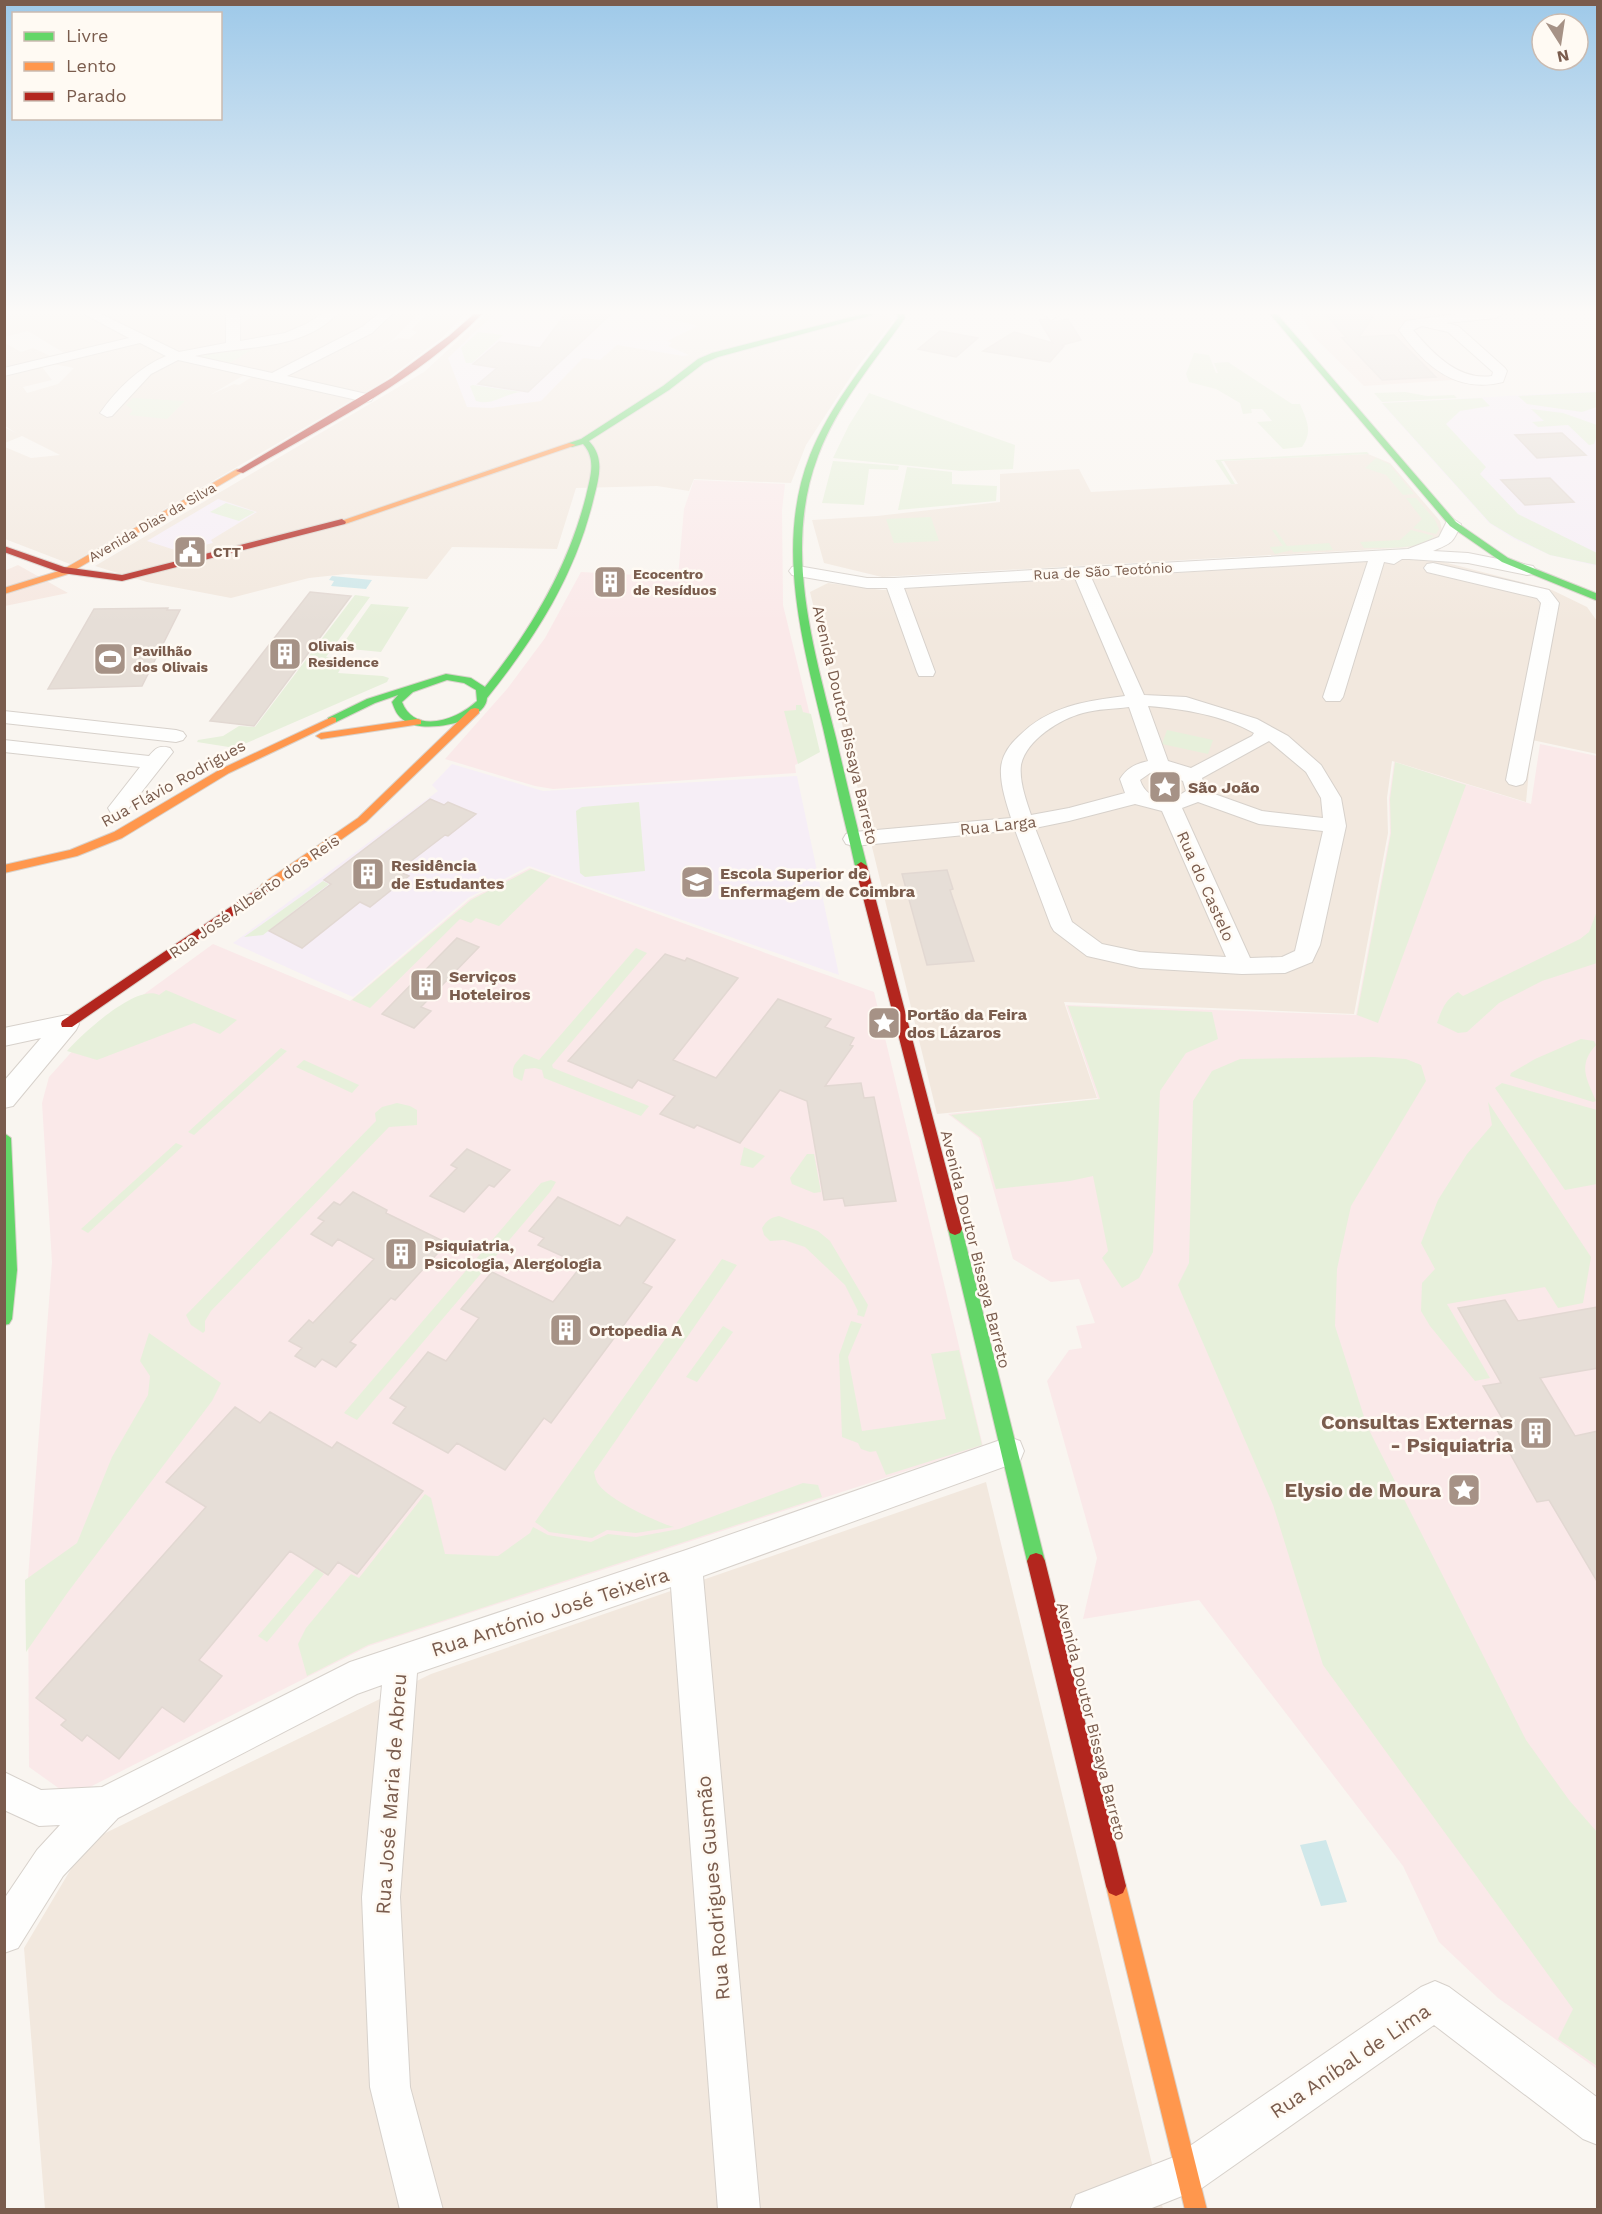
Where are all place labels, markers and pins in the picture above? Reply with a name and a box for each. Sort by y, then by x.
public building icon: CTT [172,534,208,570]
place label: CTT [213,544,241,560]
building icon: Ecocentro de Resíduos [592,564,628,600]
place label: Ecocentro de Resíduos [633,566,717,598]
building icon: Olivais Residence [267,636,303,672]
place label: Olivais Residence [308,638,379,670]
sports icon: Pavilhão dos Olivais [92,641,128,677]
place label: Pavilhão dos Olivais [133,643,208,675]
place icon: São João [1147,769,1183,805]
place label: São João [1188,778,1260,797]
building icon: Residência de Estudantes [350,856,386,892]
place label: Residência de Estudantes [391,856,505,893]
school or university icon: Escola Superior de Enfermagem de Coimbra [679,864,715,900]
place label: Escola Superior de Enfermagem de Coimbra [720,864,916,901]
building icon: Serviços Hoteleiros [408,967,444,1003]
place label: Serviços Hoteleiros [449,967,531,1004]
place icon: Portão da Feira dos Lázaros [866,1005,902,1041]
place label: Portão da Feira dos Lázaros [907,1005,1028,1042]
building icon: Psiquiatria, Psicologia, Alergologia [383,1236,419,1272]
place label: Psiquiatria, Psicologia, Alergologia [424,1236,602,1273]
building icon: Ortopedia A [548,1312,584,1348]
place label: Ortopedia A [589,1321,682,1340]
place label: Consultas Externas - Psiquiatria [1321,1410,1513,1457]
building icon: Consultas Externas - Psiquiatria [1518,1415,1554,1451]
place icon: Elysio de Moura [1446,1472,1482,1508]
place label: Elysio de Moura [1285,1478,1441,1502]

